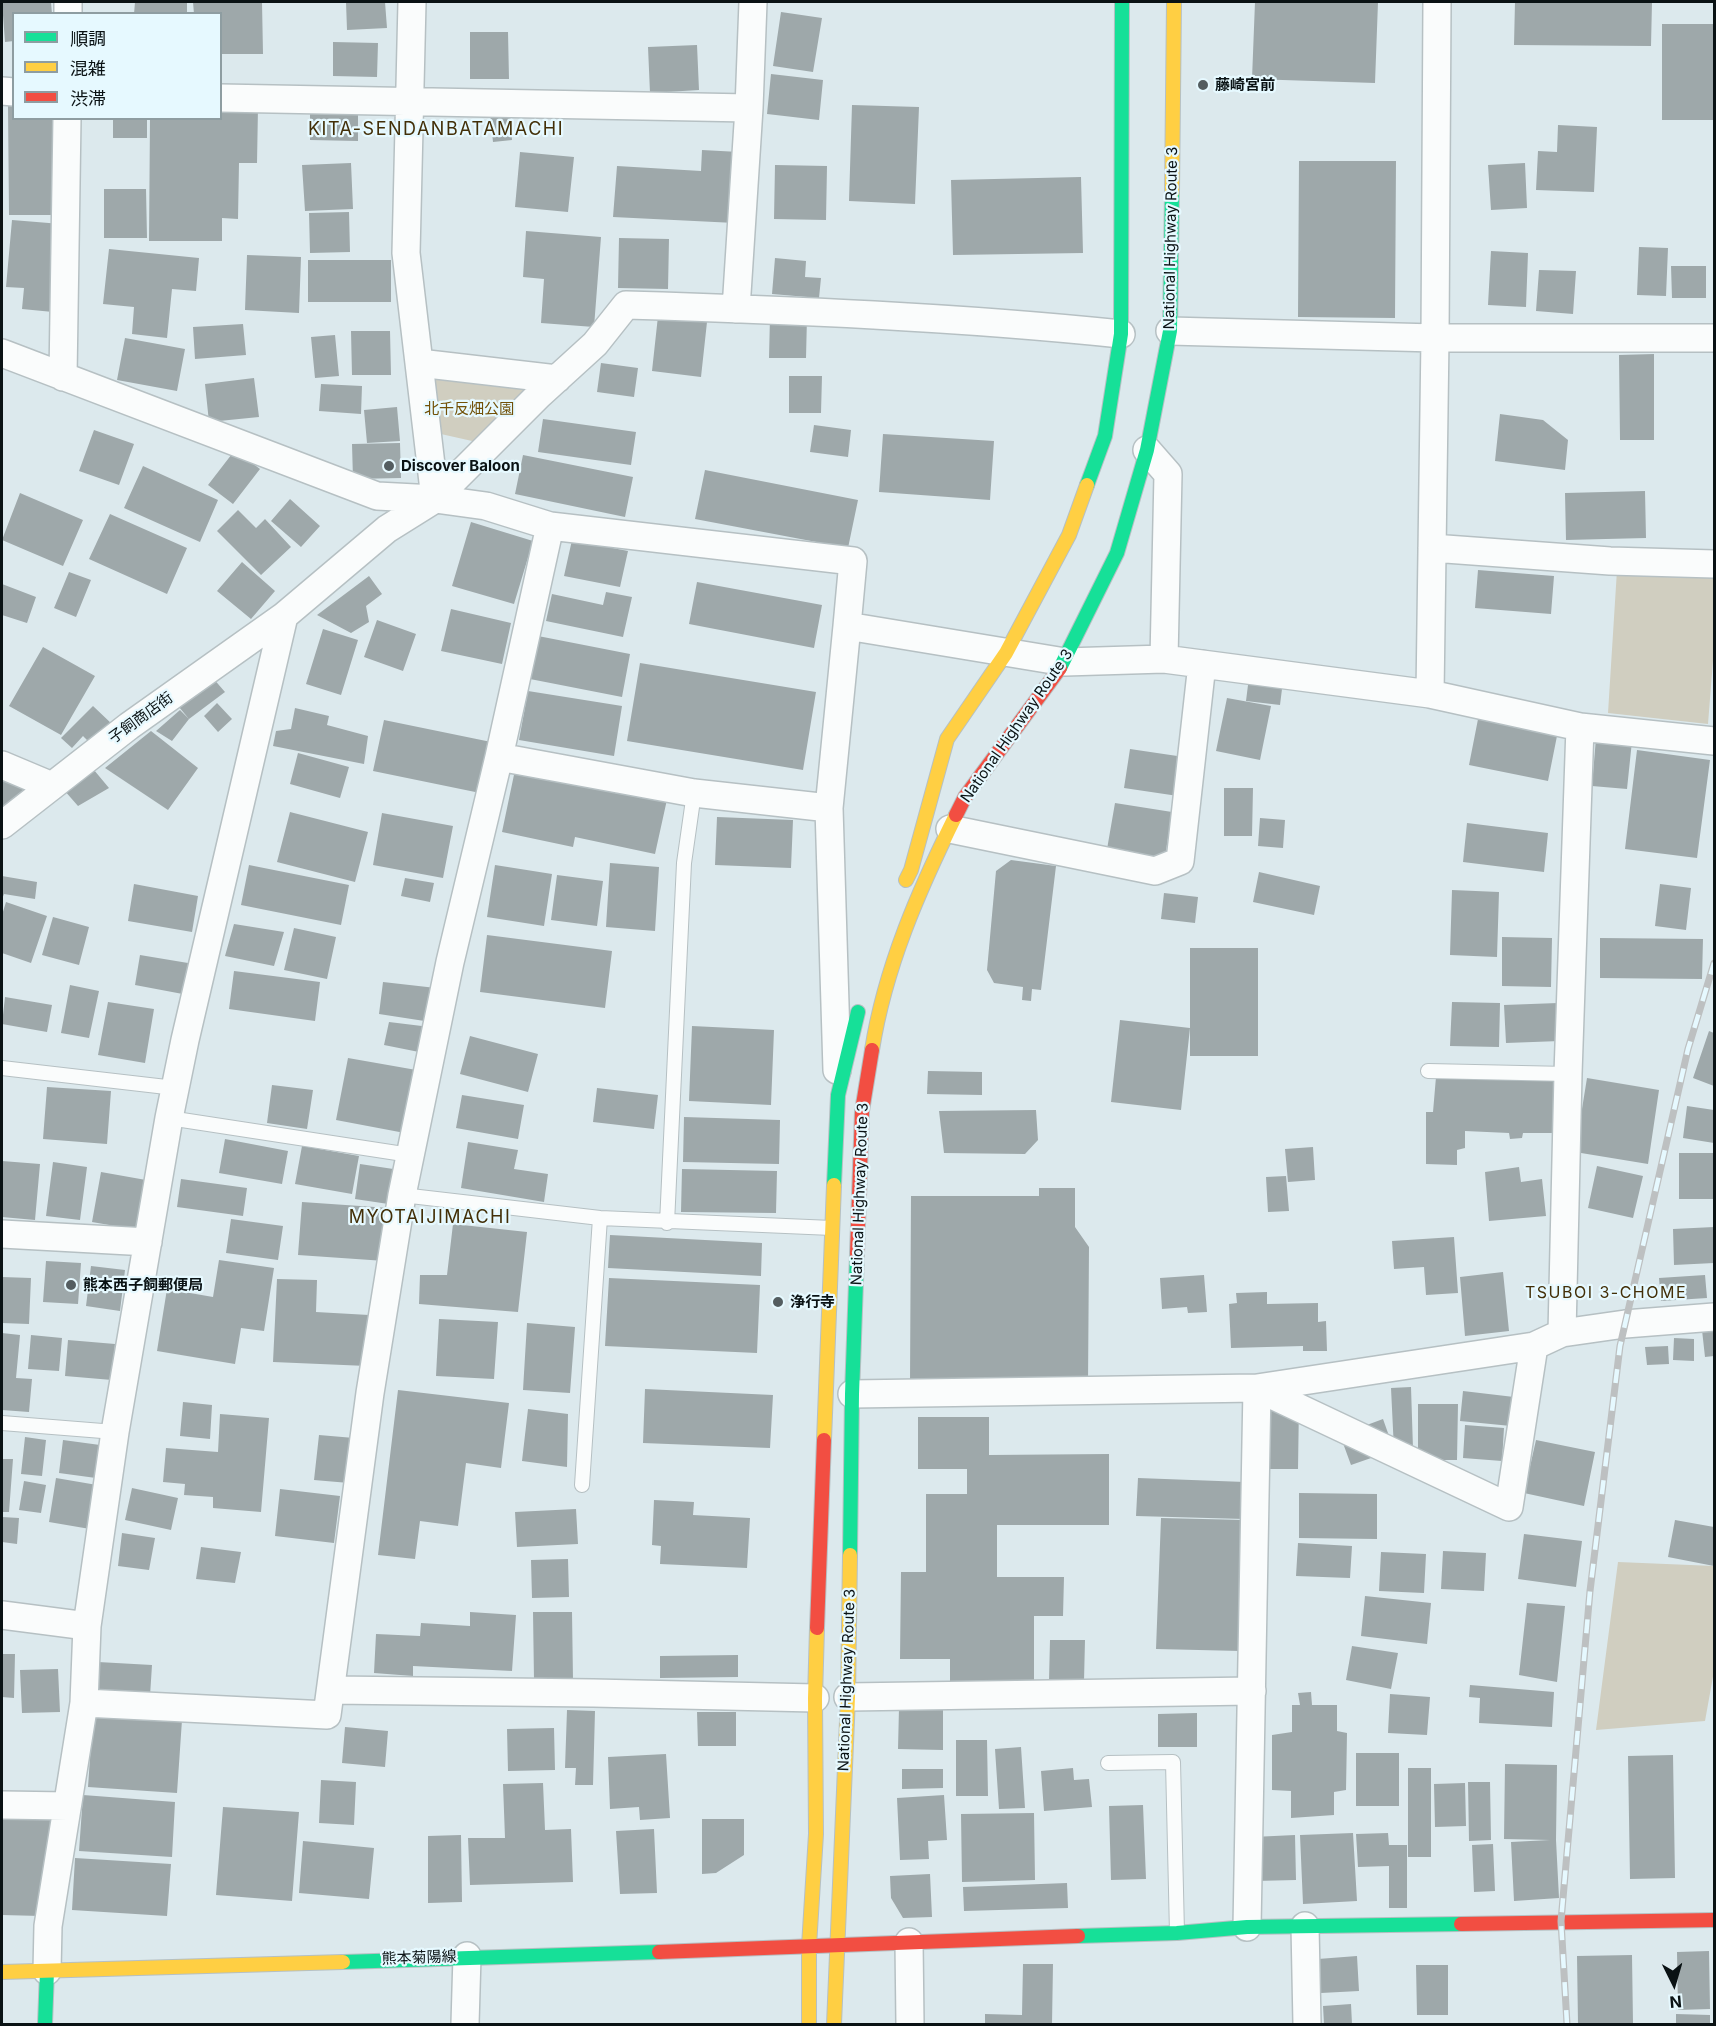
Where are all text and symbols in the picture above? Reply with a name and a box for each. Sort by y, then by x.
legend [12,12,222,120]
text: 順調 [70,28,106,49]
text: 混雑 [70,58,106,79]
place label: 藤崎宮前 [1215,76,1275,94]
marker: 藤崎宮前 [1196,78,1210,92]
text: 渋滞 [70,88,106,109]
district label: KITA-SENDANBATAMACHI [308,119,564,141]
street label: National Highway Route 3 [1160,147,1182,329]
park label: 北千反畑公園 [424,400,514,418]
place label: Discover Baloon [401,457,520,475]
marker: Discover Baloon [382,459,396,473]
street label: National Highway Route 3 [957,646,1077,806]
street label: 子飼商店街 [105,689,177,747]
street label: National Highway Route 3 [848,1102,872,1286]
district label: MYOTAIJIMACHI [349,1207,511,1229]
place label: 熊本西子飼郵便局 [83,1276,203,1294]
marker: 熊本西子飼郵便局 [64,1278,78,1292]
district label: TSUBOI 3-CHOME [1525,1283,1687,1303]
place label: 浄行寺 [790,1293,835,1311]
marker: 浄行寺 [771,1295,785,1309]
street label: National Highway Route 3 [835,1588,859,1772]
street label: 熊本菊陽線 [381,1948,457,1968]
north arrow [1644,1954,1704,2014]
text: N [1669,1991,1683,2012]

